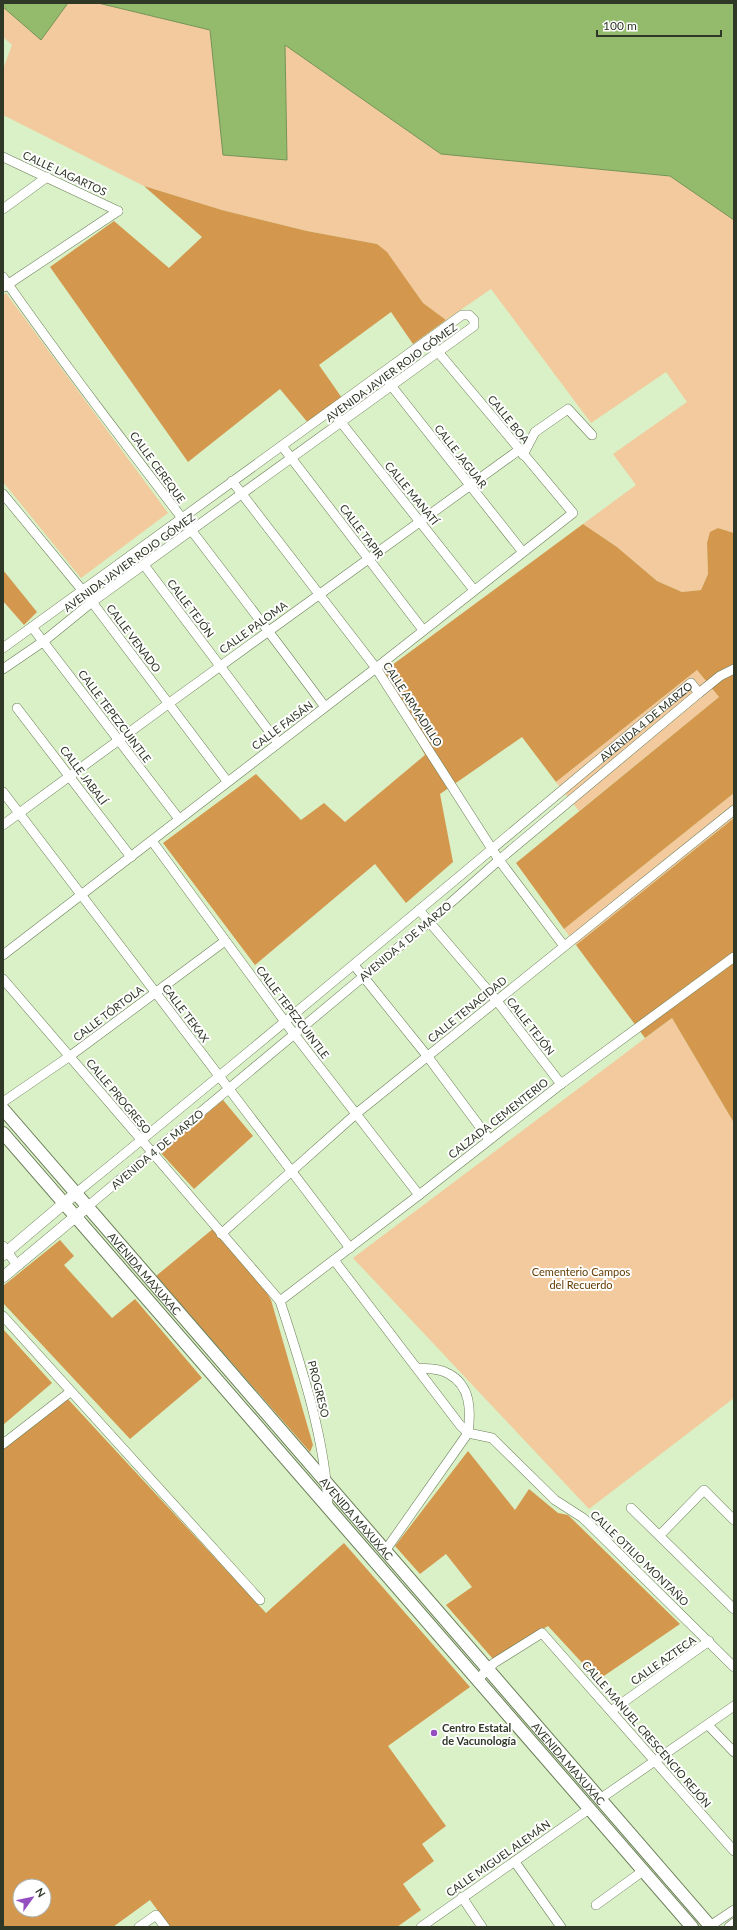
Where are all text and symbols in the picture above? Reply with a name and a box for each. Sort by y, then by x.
scale bar [597,12,721,38]
text: 100 m [603,18,637,33]
street label: CALLE LAGARTOS [21,148,109,198]
street label: AVENIDA JAVIER ROJO GÓMEZ [323,320,460,424]
street label: CALLE BOA [486,392,533,446]
street label: CALLE JAGUAR [432,422,490,490]
street label: CALLE CEREQUE [128,429,188,505]
street label: CALLE MANATÍ [383,459,442,528]
street label: CALLE TAPIR [337,501,387,561]
street label: AVENIDA JAVIER ROJO GÓMEZ [61,510,198,614]
street label: CALLE TEJÓN [165,576,217,640]
street label: CALLE PALOMA [217,598,290,656]
street label: CALLE VENADO [104,601,164,675]
street label: CALLE ARMADILLO [381,659,445,749]
street label: CALLE TEPEZCUINTLE [76,667,154,765]
street label: AVENIDA 4 DE MARZO [596,678,695,763]
street label: CALLE FAISÁN [249,698,315,752]
street label: CALLE JABALÍ [58,743,111,808]
street label: AVENIDA 4 DE MARZO [356,898,454,983]
street label: CALLE TEPEZCUINTLE [254,963,332,1061]
street label: CALLE TENACIDAD [425,973,509,1045]
street label: CALLE TEKAX [160,981,213,1045]
street label: CALLE TÓRTOLA [70,982,146,1044]
street label: CALLE TEJÓN [504,995,558,1057]
street label: CALLE PROGRESO [84,1056,154,1136]
street label: CALZADA CEMENTERIO [446,1075,551,1161]
street label: AVENIDA 4 DE MARZO [108,1106,206,1191]
street label: AVENIDA MAXUXAC [106,1229,185,1317]
park label: Cementerio Campos del Recuerdo [532,1265,630,1291]
street label: PROGRESO [306,1359,332,1419]
street label: AVENIDA MAXUXAC [318,1474,397,1562]
street label: CALLE OTILIO MONTAÑO [588,1508,692,1608]
street label: CALLE AZTECA [628,1632,698,1687]
street label: CALLE MANUEL CRESCENCIO REJÓN [580,1658,714,1810]
street label: AVENIDA MAXUXAC [530,1719,609,1807]
place label: Centro Estatal de Vacunología [442,1721,516,1747]
marker: Centro Estatal de Vacunología [429,1728,439,1738]
street label: CALLE MIGUEL ALEMÁN [443,1817,553,1899]
north arrow [12,1878,52,1918]
text: N [33,1885,49,1899]

